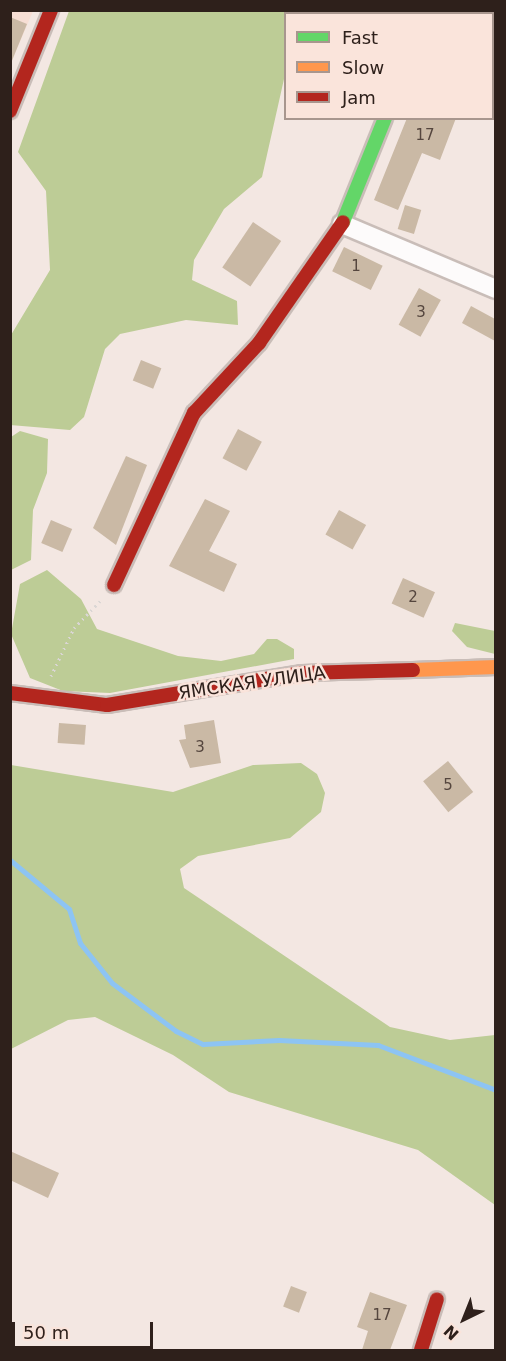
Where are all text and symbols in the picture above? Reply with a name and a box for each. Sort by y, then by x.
legend [284,12,494,120]
text: Fast [342,27,378,48]
text: Slow [342,57,384,78]
text: Jam [342,87,376,108]
house number: 17 [415,127,435,145]
house number: 1 [351,258,361,276]
house number: 3 [416,304,426,322]
house number: 2 [408,589,418,607]
street label: ЯМСКАЯ УЛИЦА [177,662,327,704]
house number: 3 [195,739,205,757]
house number: 5 [443,777,453,795]
north arrow [434,1289,494,1349]
house number: 17 [372,1307,392,1325]
scale bar [15,1310,156,1348]
text: N [440,1321,463,1344]
text: 50 m [23,1322,69,1343]

